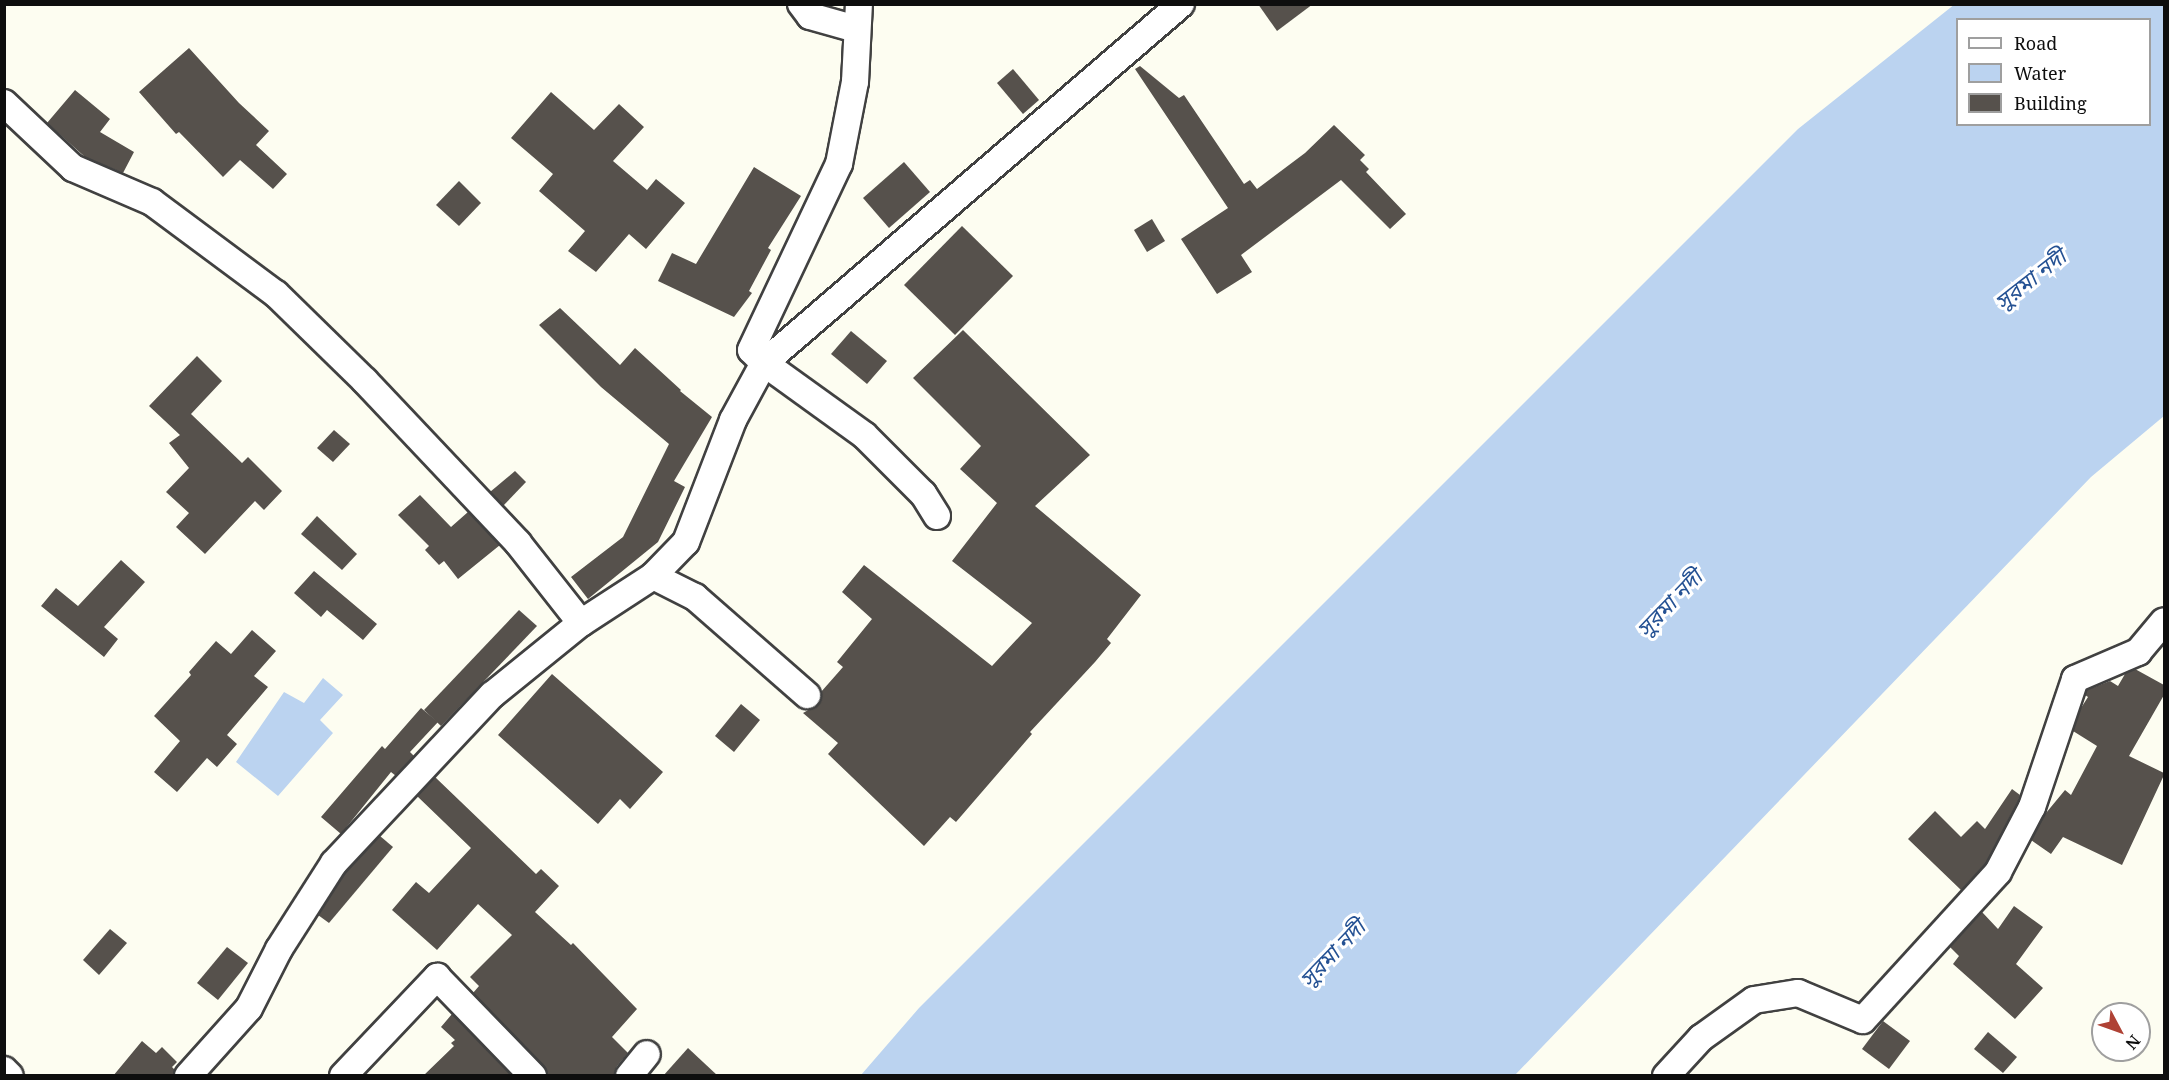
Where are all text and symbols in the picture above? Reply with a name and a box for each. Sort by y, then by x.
legend [1956,18,2151,126]
text: Road [2014,31,2057,55]
text: Water [2014,61,2066,85]
text: Building [2014,91,2087,115]
water label: সুরমা নদী [1989,243,2071,315]
water label: সুরমা নদী [1631,564,1707,642]
water label: সুরমা নদী [1294,914,1370,992]
north arrow [2091,1002,2151,1062]
text: N [2121,1031,2146,1054]

